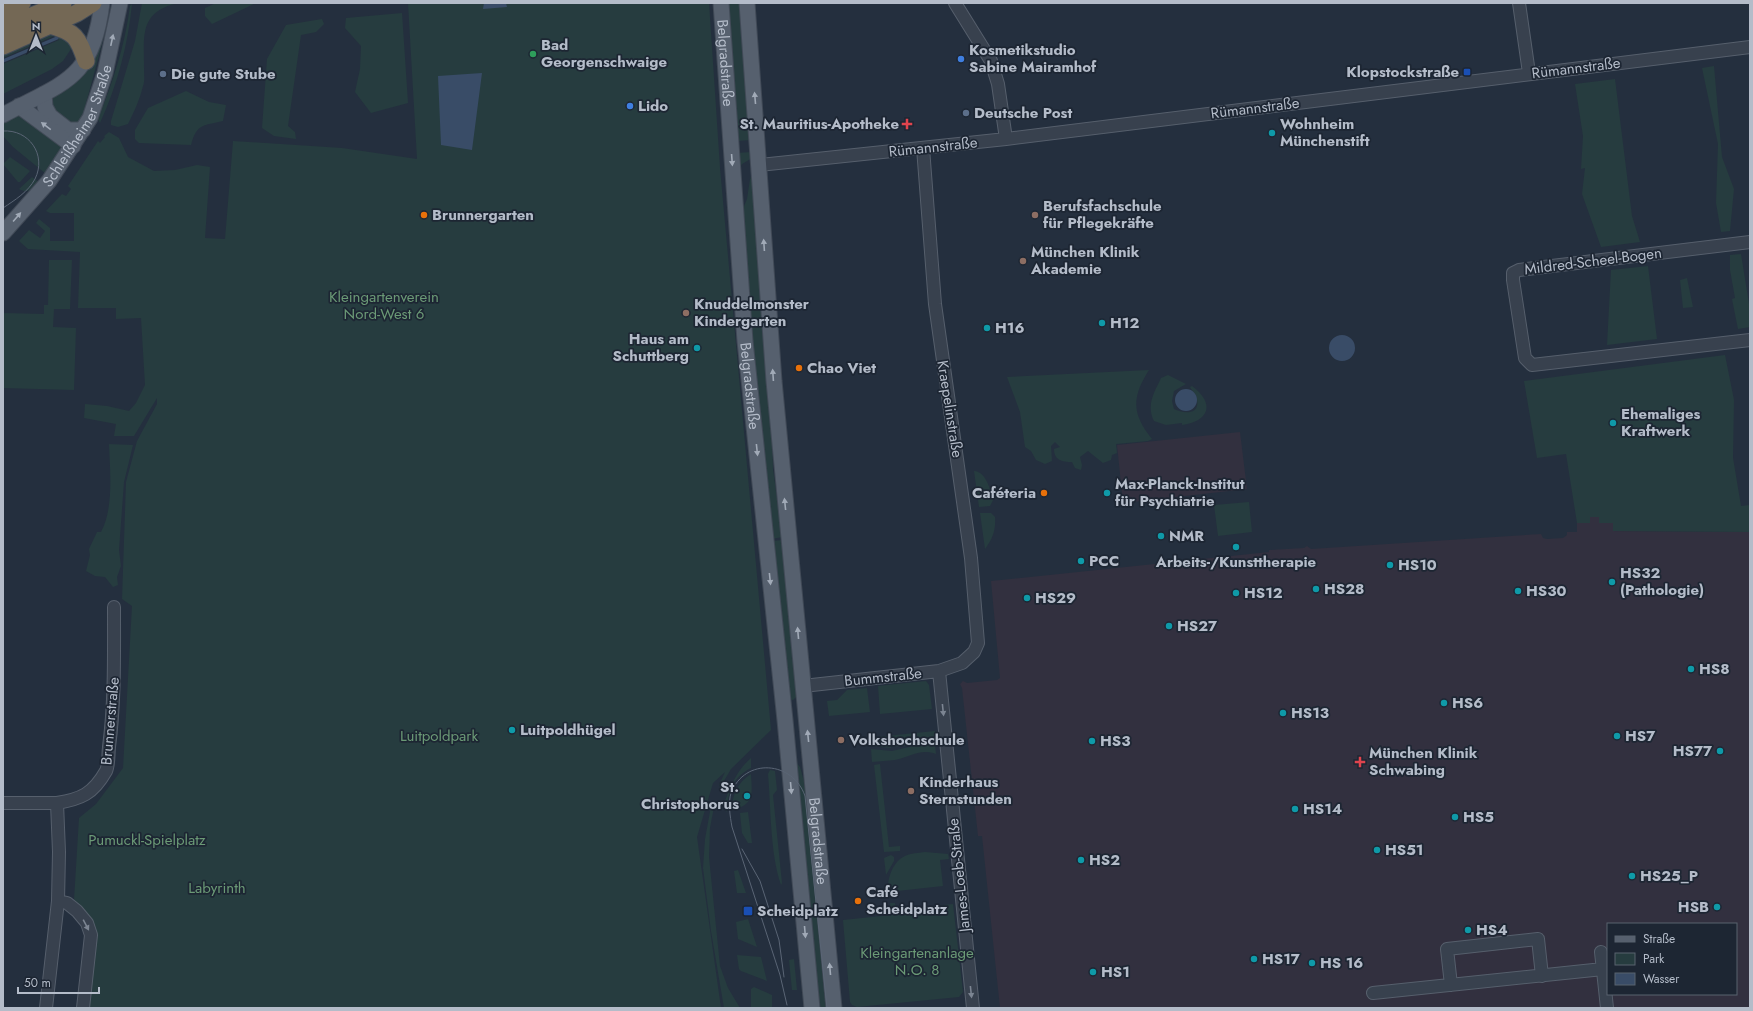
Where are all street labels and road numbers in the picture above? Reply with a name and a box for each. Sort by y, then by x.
street label: Belgradstraße [711,19,739,107]
street label: Rümannstraße [1530,52,1622,84]
street label: Schleißheimer Straße [37,63,117,192]
street label: Rümannstraße [1209,92,1301,124]
street label: Rümannstraße [888,131,979,163]
street label: Mildred-Scheel-Bogen [1523,242,1663,280]
street label: Belgradstraße [734,341,765,431]
street label: Kraepelinstraße [931,359,969,460]
street label: Bummstraße [843,662,923,692]
street label: Brunnerstraße [95,676,125,766]
street label: Belgradstraße [803,796,833,886]
street label: James-Loeb-Straße [942,817,976,935]

